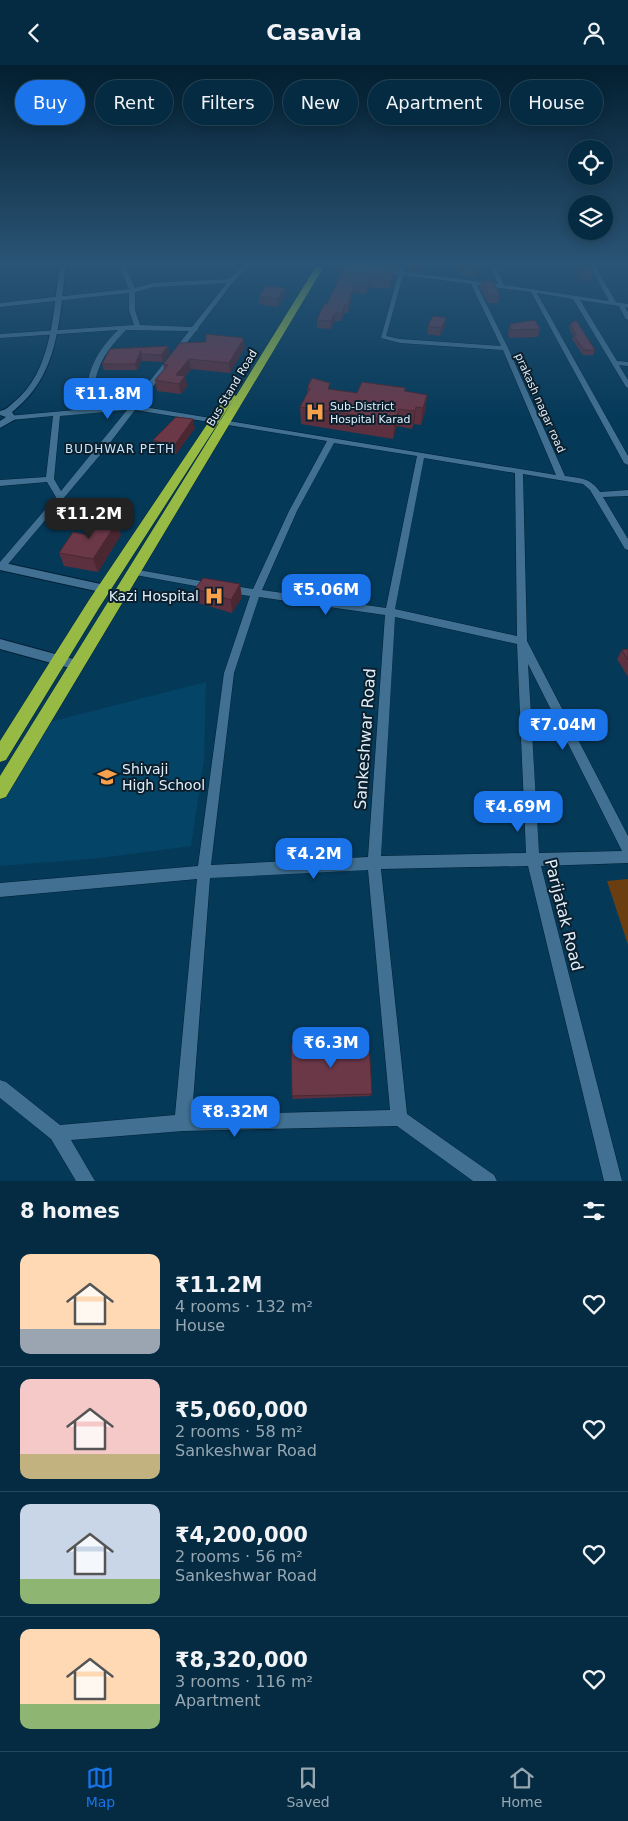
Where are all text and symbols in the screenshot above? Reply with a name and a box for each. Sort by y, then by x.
icon: back [20,19,48,47]
icon: person [580,19,608,47]
text: Casavia [266,20,362,45]
chip: Buy [15,80,85,125]
chip: Rent [95,80,173,125]
chip: Filters [183,80,273,125]
chip: New [283,80,358,125]
chip: Apartment [368,80,500,125]
chip: House [510,80,603,125]
map controls [568,140,613,240]
button: locate [568,140,613,185]
button: layers [568,195,613,240]
street label: Bus Stand Road [204,347,260,429]
street label: prakash nagar road [512,351,568,455]
pin: ₹11.8M [67,377,149,420]
text: ₹11.8M [75,384,141,403]
place label: Sub-District Hospital Karad [330,400,410,426]
hospital icon: Sub-District Hospital Karad [304,401,326,423]
district label: BUDHWAR PETH [65,442,175,456]
pin: ₹11.2M [48,497,130,540]
text: ₹11.2M [56,504,122,523]
pin: ₹5.06M [285,573,367,616]
text: ₹5.06M [293,580,359,599]
hospital icon: Kazi Hospital [203,585,225,607]
place label: Kazi Hospital [109,588,199,604]
street label: Sankeshwar Road [351,668,379,810]
pin: ₹7.04M [522,709,604,751]
text: ₹7.04M [530,715,596,734]
place label: Shivaji High School [122,761,205,793]
school or university icon: Shivaji High School [96,766,118,788]
pin: ₹4.69M [477,791,559,833]
text: ₹4.69M [485,797,551,816]
pin: ₹4.2M [279,837,349,880]
text: ₹4.2M [286,844,342,863]
street label: Parijatak Road [541,857,587,973]
pin: ₹6.3M [296,1027,366,1069]
text: ₹6.3M [303,1033,359,1052]
pin: ₹8.32M [194,1095,276,1138]
text: ₹8.32M [202,1102,268,1121]
icon: filters [580,1197,608,1225]
text: 8 homes [20,1199,120,1223]
text: ₹11.2M [175,1273,262,1297]
icon: home [60,1274,120,1334]
icon: heart [580,1290,608,1318]
text: 4 rooms · 132 m² [175,1297,313,1316]
text: House [175,1316,225,1335]
text: ₹5,060,000 [175,1398,308,1422]
icon: home [60,1399,120,1459]
icon: heart [580,1415,608,1443]
text: 2 rooms · 58 m² [175,1422,303,1441]
text: Sankeshwar Road [175,1441,317,1460]
text: ₹4,200,000 [175,1523,308,1547]
icon: home [60,1524,120,1584]
icon: heart [580,1540,608,1568]
text: 2 rooms · 56 m² [175,1547,303,1566]
text: Sankeshwar Road [175,1566,317,1585]
text: ₹8,320,000 [175,1648,308,1672]
icon: home [60,1649,120,1709]
icon: heart [580,1665,608,1693]
text: 3 rooms · 116 m² [175,1672,313,1691]
text: Apartment [175,1691,261,1710]
tab: Map [86,1764,115,1810]
tab: Saved [286,1764,330,1810]
tab: Home [501,1764,542,1810]

